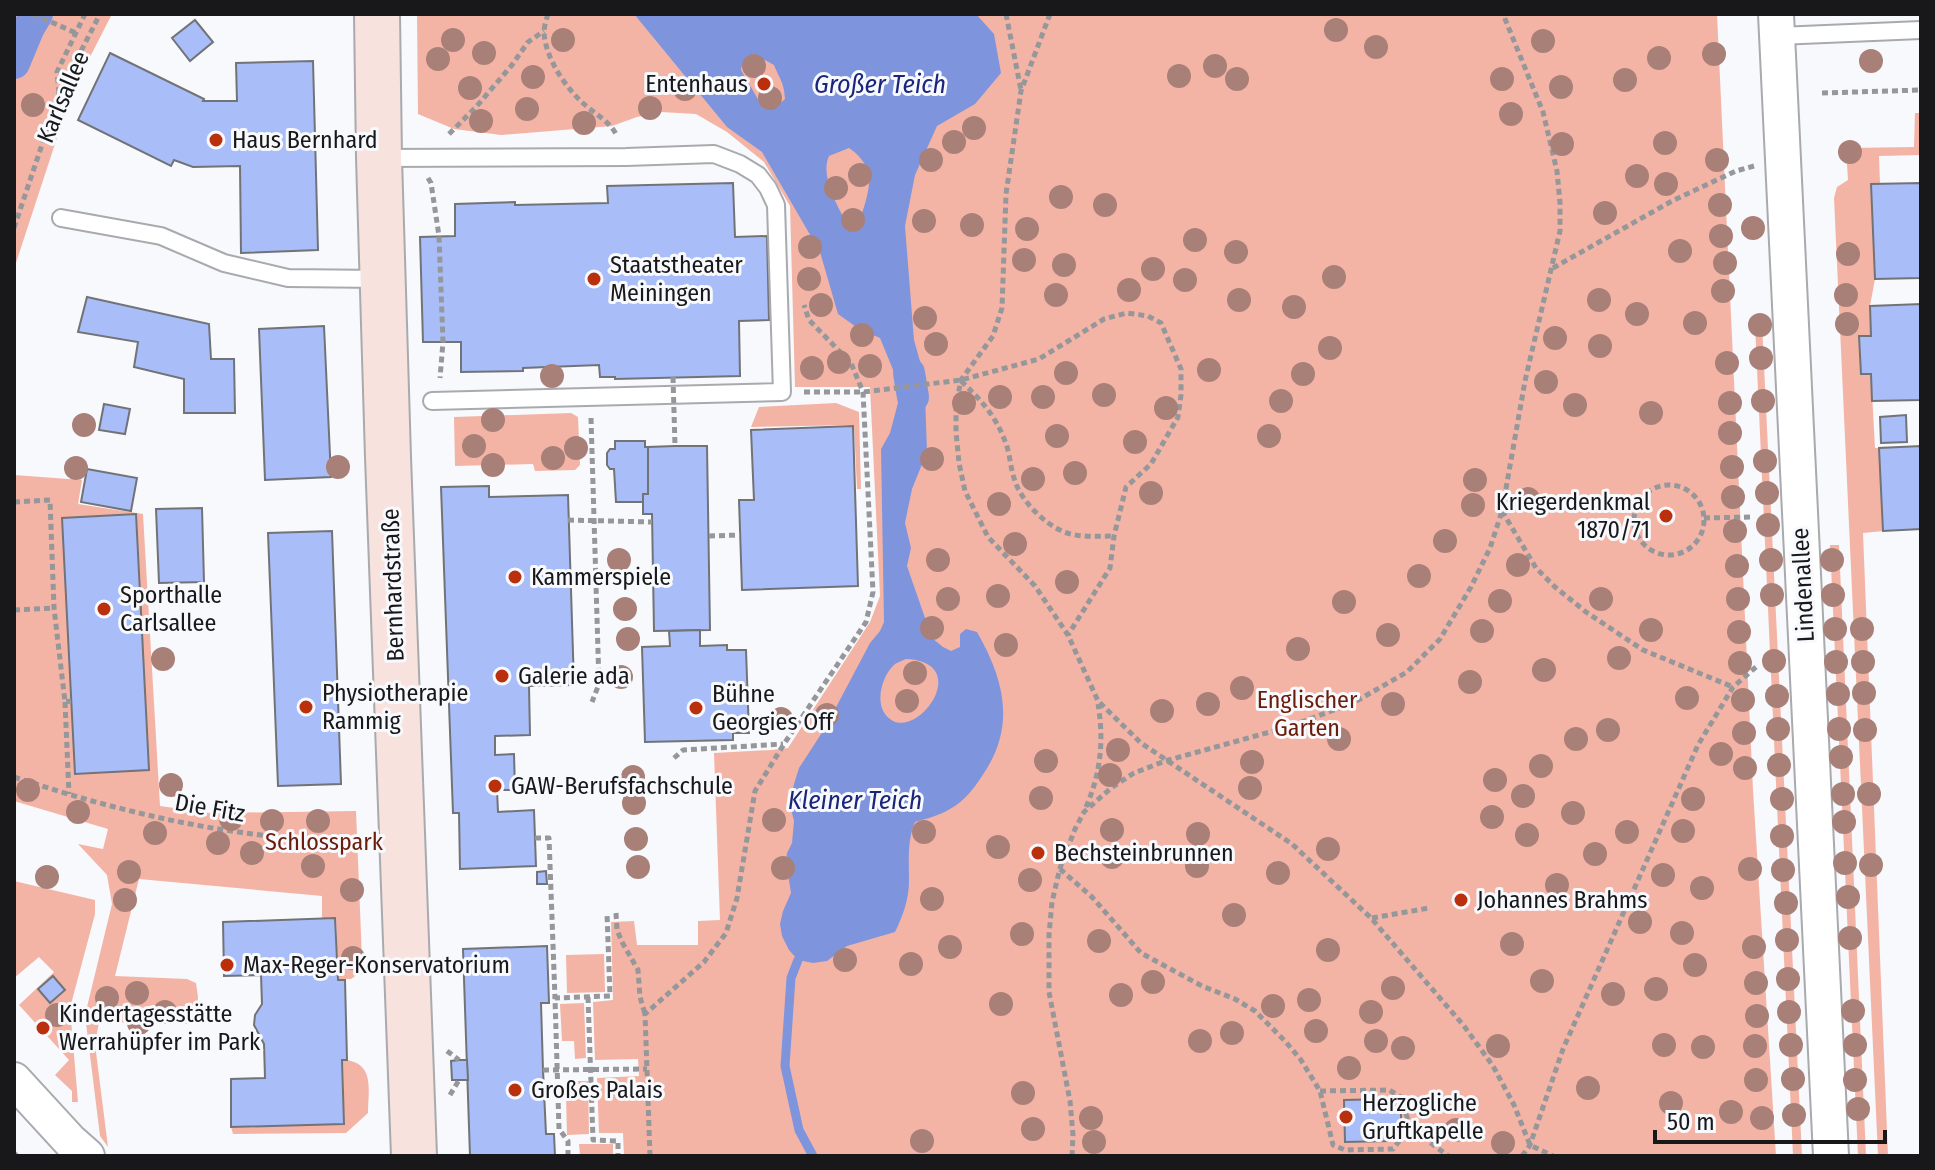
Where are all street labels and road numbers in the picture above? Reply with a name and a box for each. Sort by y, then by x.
street label: Karlsallee [31,47,95,147]
street label: Bernhardstraße [376,508,410,662]
street label: Lindenallee [1786,527,1820,643]
street label: Die Fitz [173,788,247,828]

